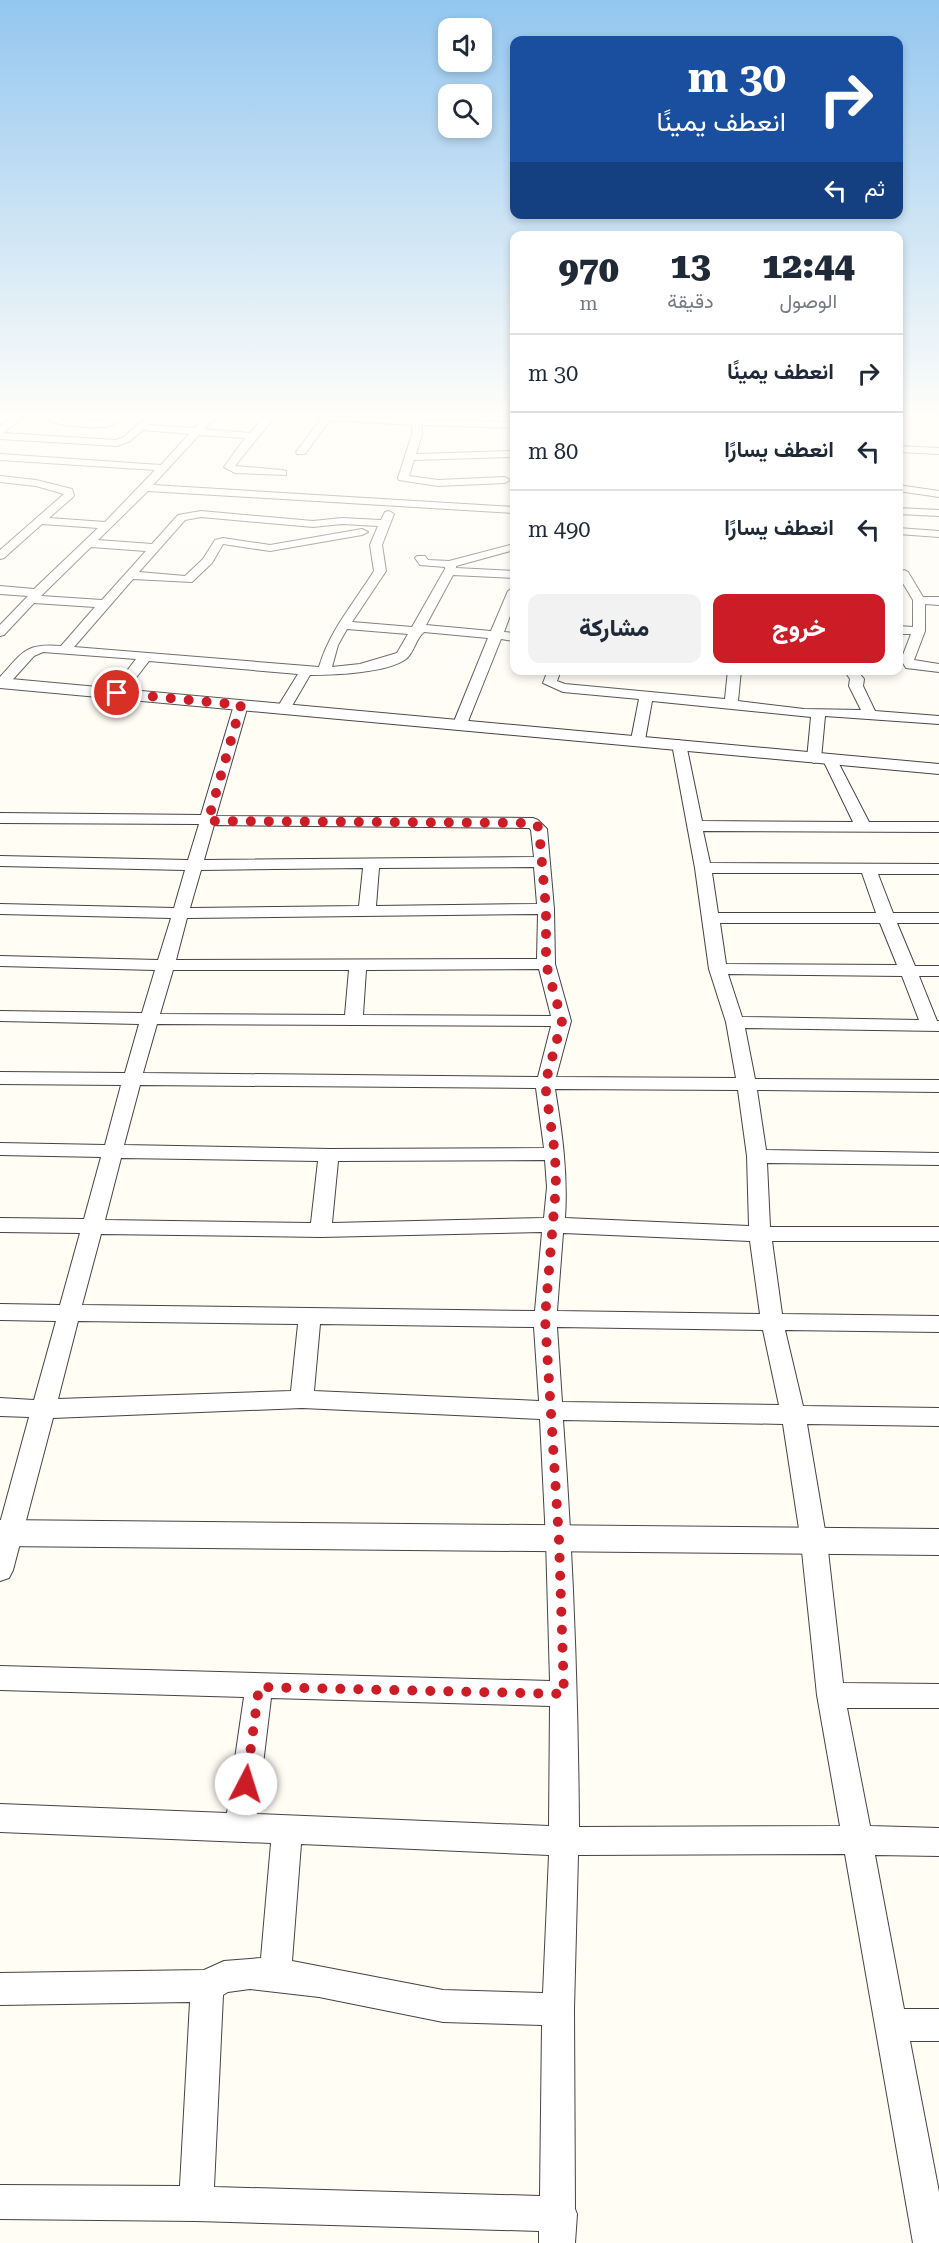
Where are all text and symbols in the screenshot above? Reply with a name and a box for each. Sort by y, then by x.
map controls [438,18,492,138]
button: sound [438,18,492,72]
text: 30 m [688,53,786,102]
icon: right [807,60,885,138]
button: search [438,84,492,138]
text: انعطف يمينًا [657,106,786,138]
icon: left [819,174,852,207]
text: ثم [864,176,885,201]
text: 13 [670,245,711,287]
text: 12:44 [762,245,855,287]
text: 970 [558,249,619,291]
text: دقيقة [667,289,714,313]
text: الوصول [779,289,837,313]
text: m [580,291,598,315]
icon: right [852,357,885,390]
text: انعطف يمينًا [727,359,834,384]
text: 30 m [528,361,578,386]
icon: left [852,435,885,468]
text: انعطف يسارًا [724,437,834,462]
text: 80 m [528,439,578,464]
icon: left [852,513,885,546]
text: انعطف يسارًا [724,515,834,540]
text: 490 m [528,517,591,542]
button: مشاركة [528,594,701,663]
button: خروج [713,594,885,663]
pin [91,667,142,718]
icon: arrive [100,676,133,709]
position arrow [214,1752,278,1816]

